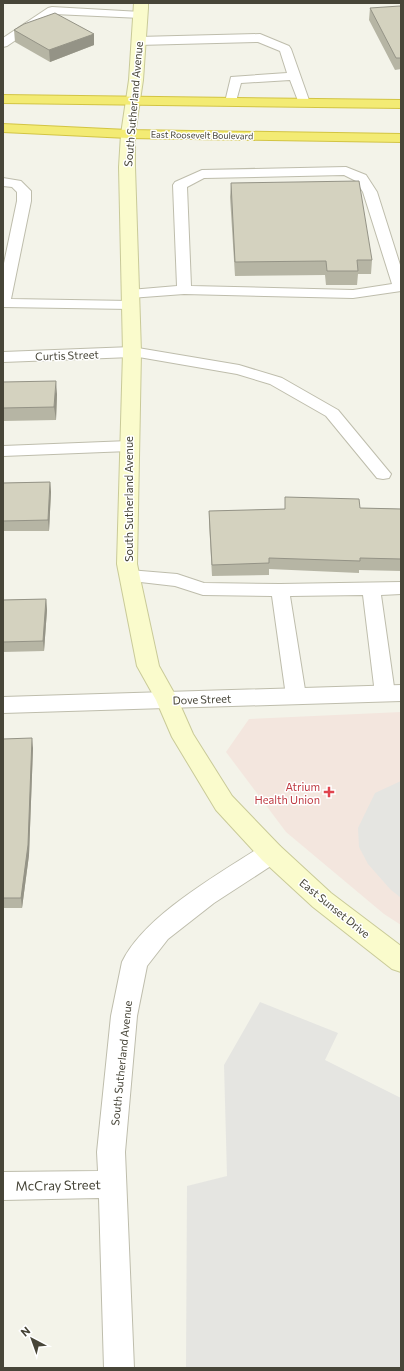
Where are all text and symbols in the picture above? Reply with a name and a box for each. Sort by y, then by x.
street label: South Sutherland Avenue [121,41,145,167]
street label: East Roosevelt Boulevard [151,129,253,141]
street label: Curtis Street [35,347,99,363]
street label: South Sutherland Avenue [122,436,135,562]
street label: Dove Street [172,691,232,707]
place label: Atrium Health Union [254,780,320,806]
marker: Atrium Health Union [323,786,335,798]
street label: East Sunset Drive [297,876,373,940]
street label: South Sutherland Avenue [108,1000,134,1126]
street label: McCray Street [15,1176,101,1194]
north arrow [12,1319,52,1359]
text: N [18,1323,32,1339]

